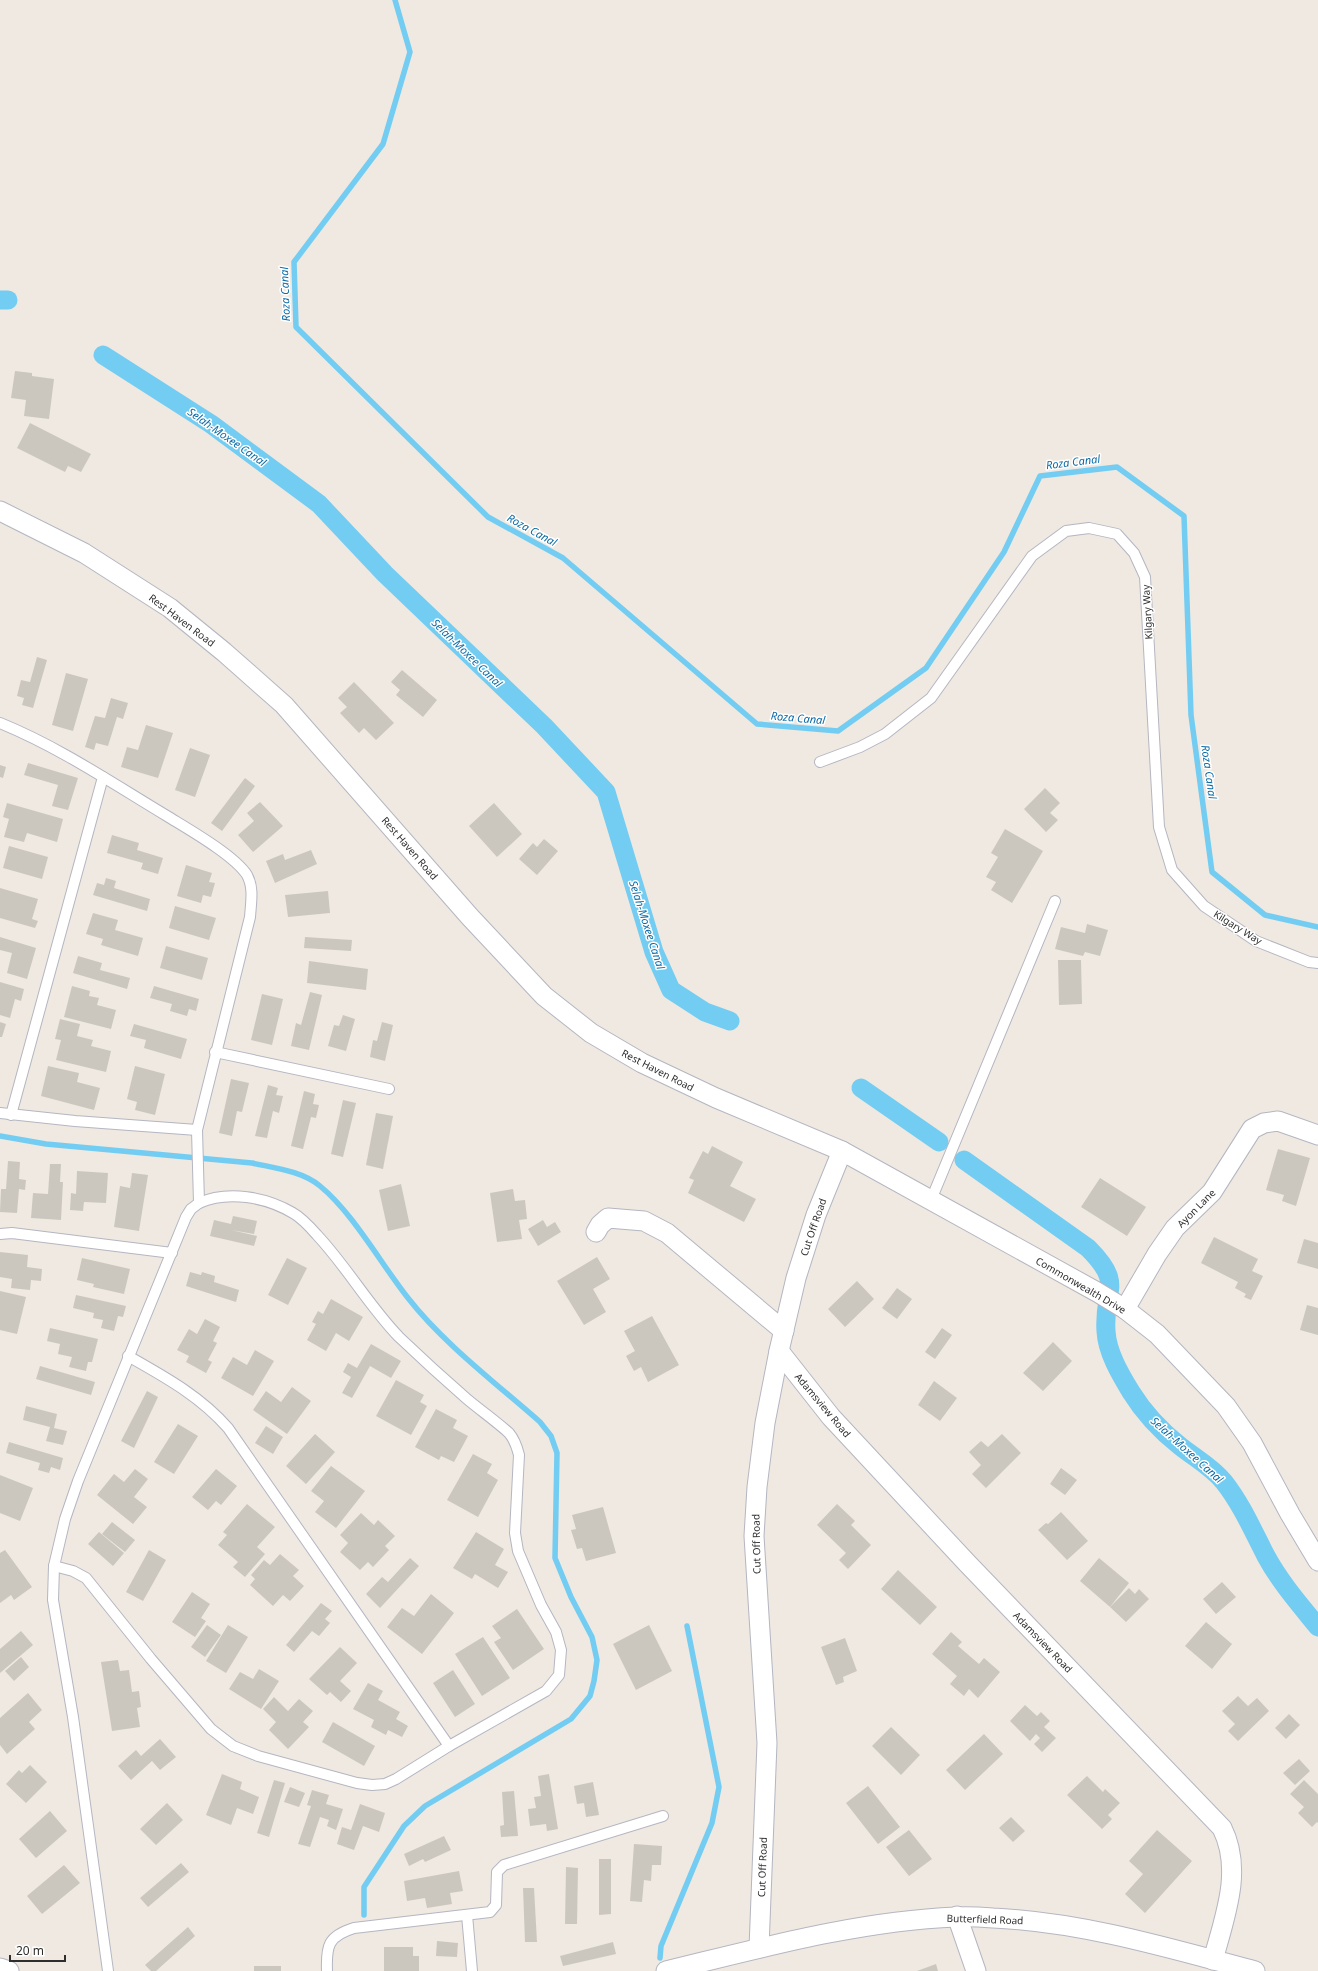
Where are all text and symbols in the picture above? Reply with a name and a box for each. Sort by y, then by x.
water label: Roza Canal [276,265,293,322]
water label: Selah-Moxee Canal [185,404,270,470]
water label: Roza Canal [1045,451,1102,472]
water label: Roza Canal [505,510,561,550]
street label: Kilgary Way [1139,583,1155,640]
street label: Rest Haven Road [146,591,218,649]
water label: Selah-Moxee Canal [429,615,507,691]
water label: Roza Canal [770,708,827,727]
water label: Roza Canal [1198,744,1221,801]
street label: Rest Haven Road [379,813,441,883]
water label: Selah-Moxee Canal [626,879,669,972]
street label: Kilgary Way [1211,907,1266,948]
street label: Rest Haven Road [619,1046,697,1094]
street label: Ayon Lane [1174,1185,1219,1230]
street label: Cut Off Road [797,1196,829,1258]
street label: Commonwealth Drive [1033,1253,1129,1317]
street label: Adamsview Road [792,1370,854,1440]
water label: Selah-Moxee Canal [1148,1413,1228,1487]
street label: Cut Off Road [748,1514,764,1574]
street label: Adamsview Road [1010,1608,1076,1676]
street label: Cut Off Road [754,1837,770,1897]
street label: Butterfield Road [946,1911,1024,1927]
scale bar [10,1937,65,1963]
text: 20 m [16,1942,44,1959]

